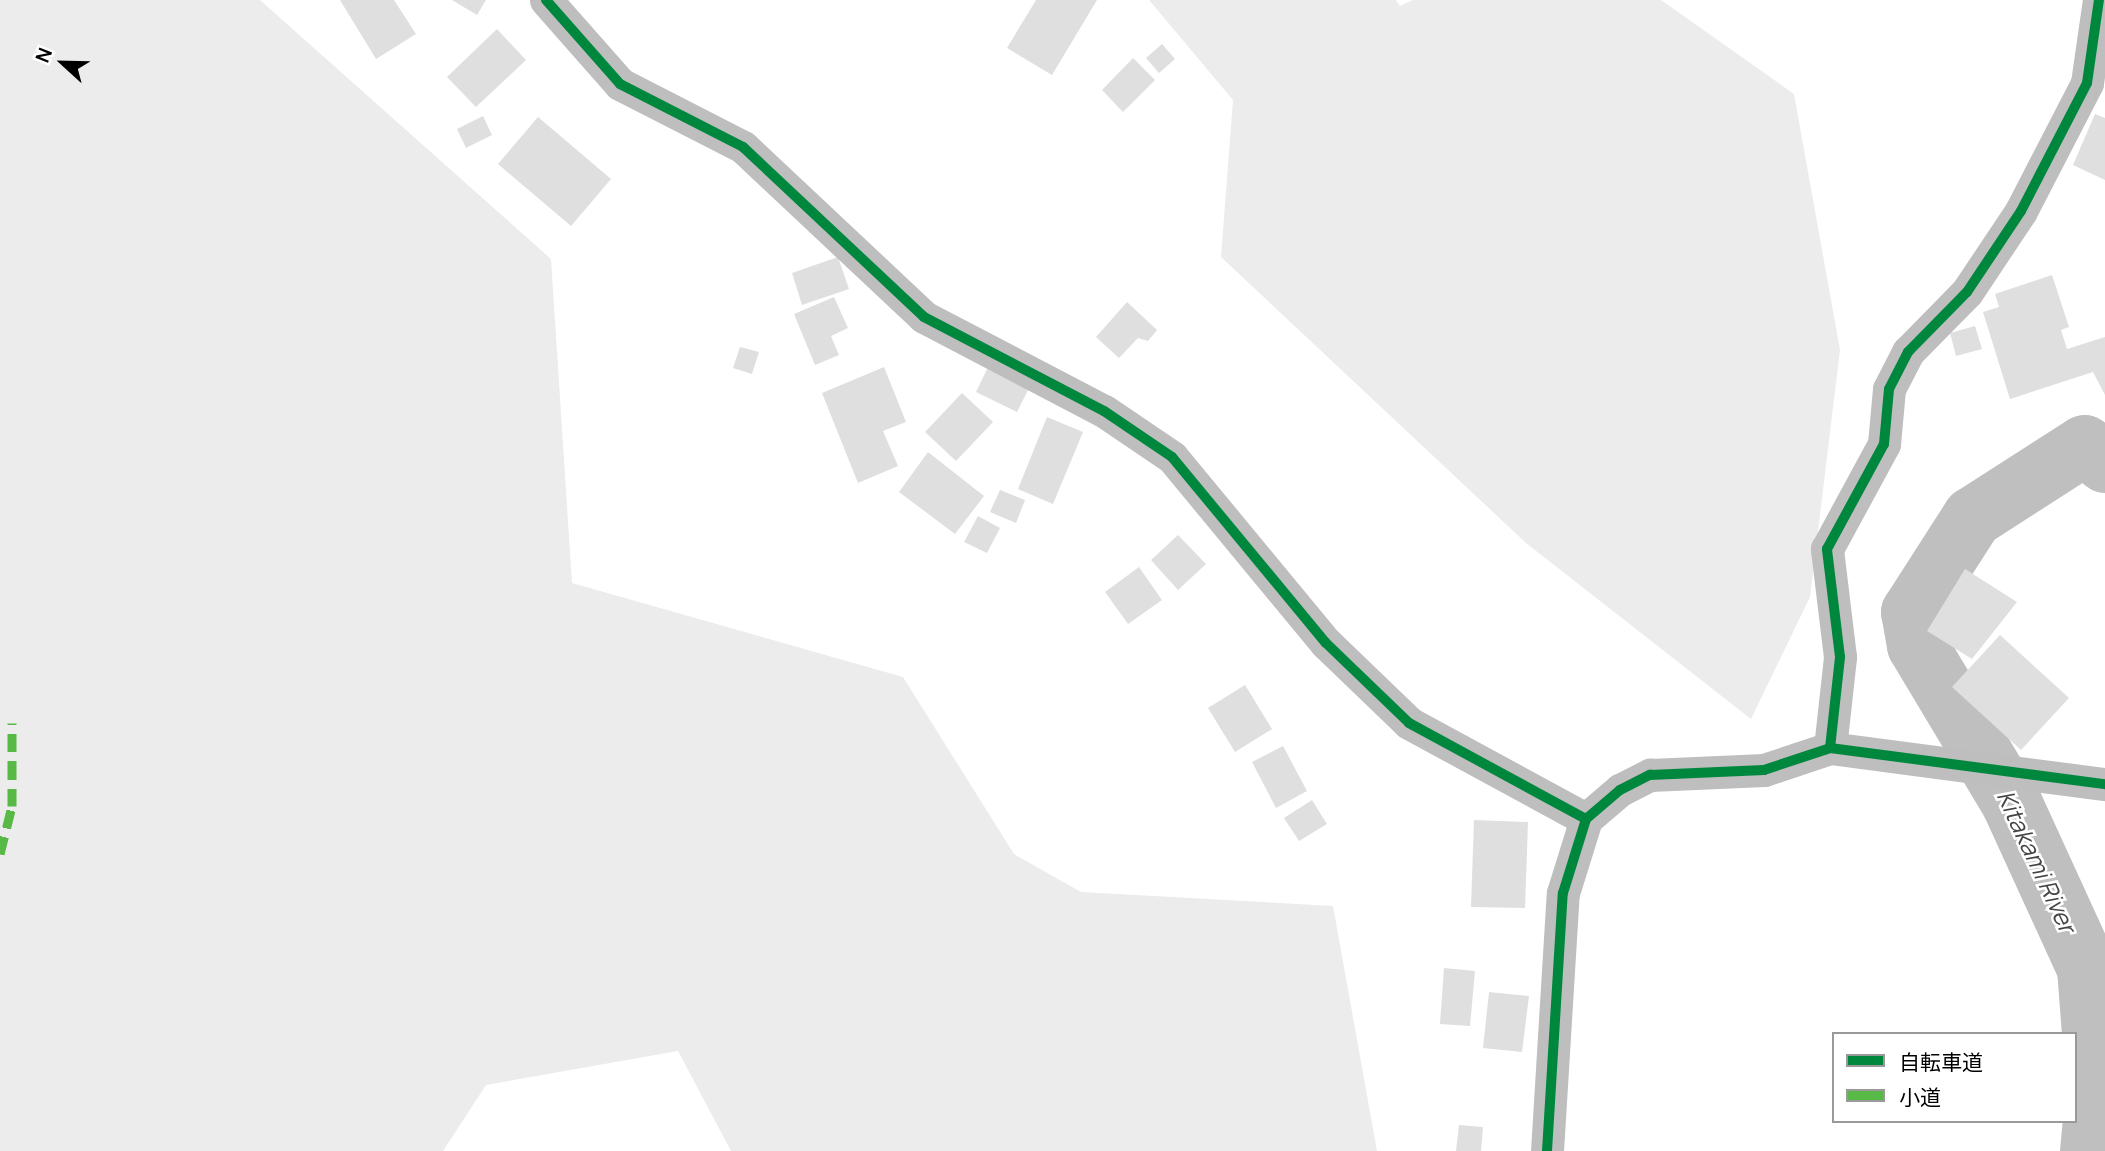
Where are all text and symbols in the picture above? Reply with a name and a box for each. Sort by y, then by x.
north arrow [28,28,98,98]
text: N [29,44,58,66]
water label: Kitakami River [1991,785,2083,937]
legend [1832,1032,2077,1123]
text: 自転車道 [1899,1048,1983,1076]
text: 小道 [1899,1083,1941,1111]

